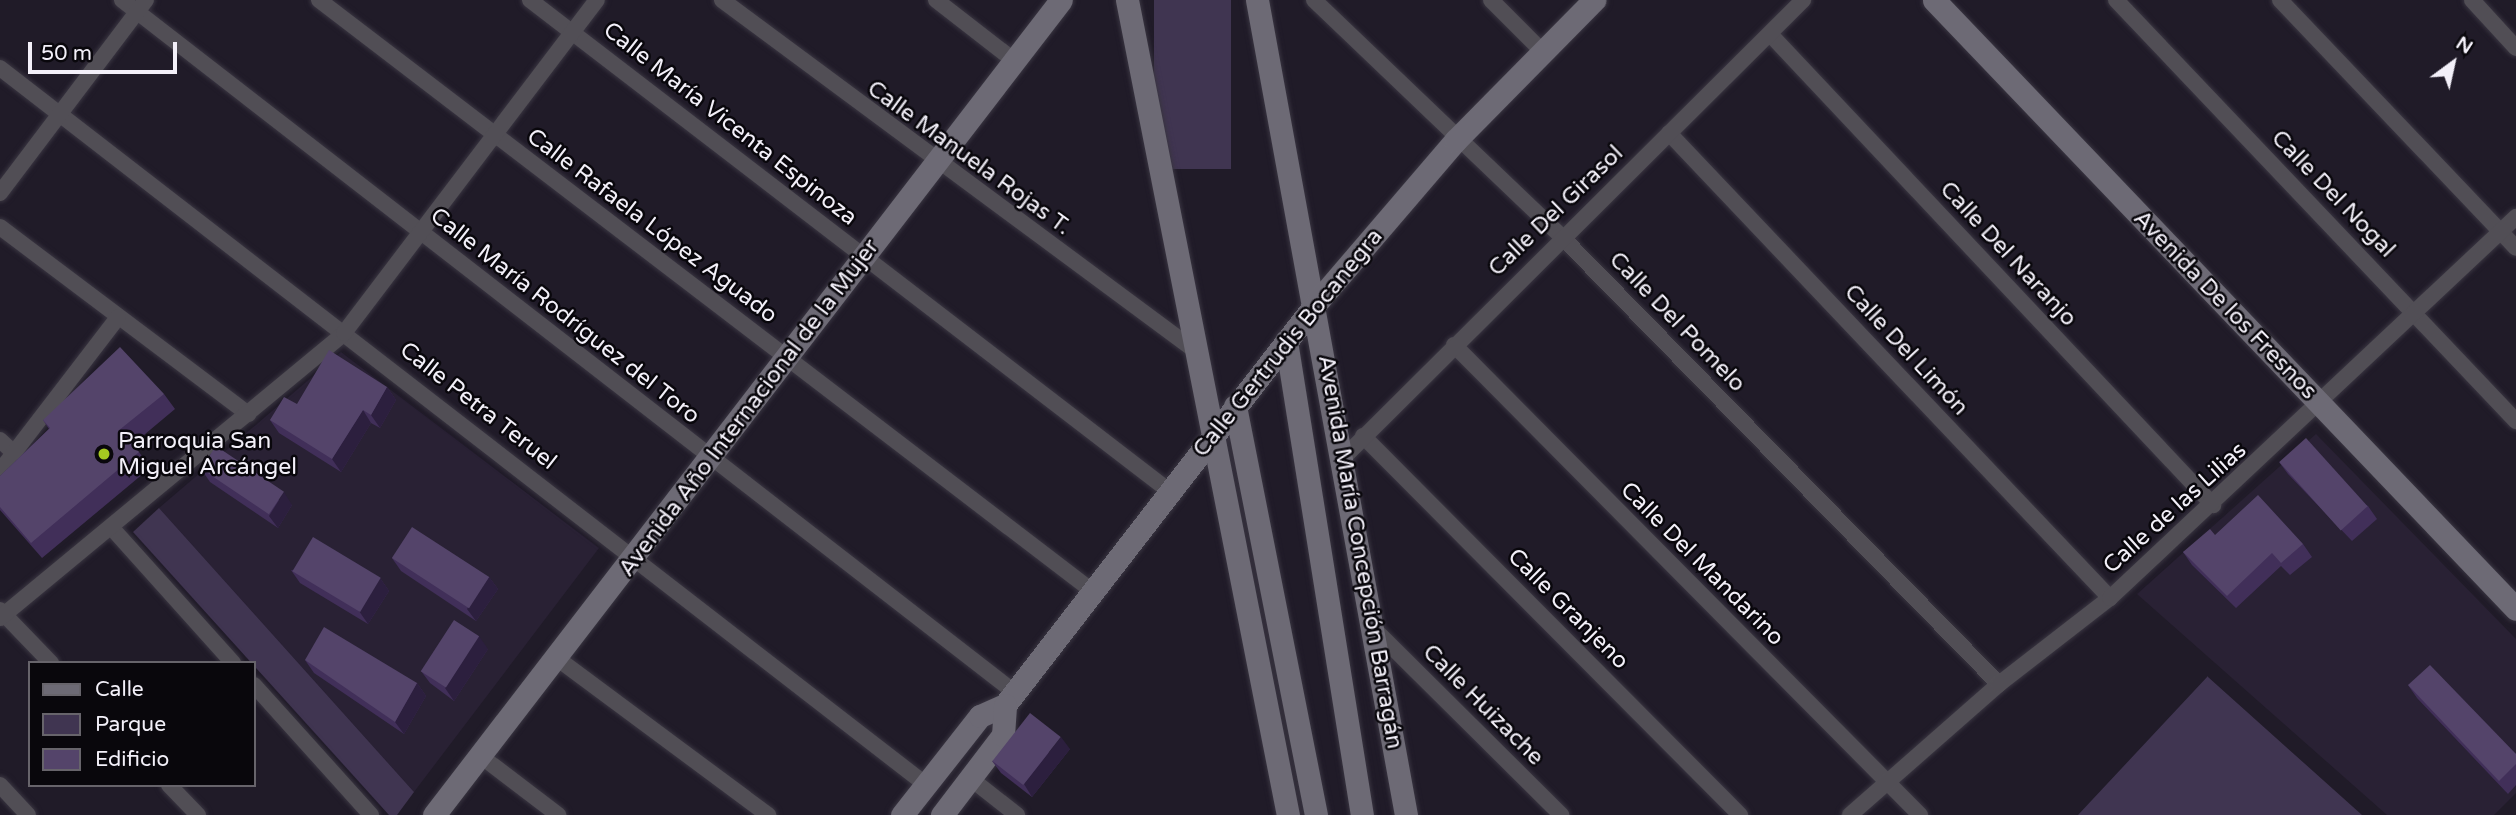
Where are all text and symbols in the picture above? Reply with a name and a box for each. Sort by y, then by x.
street label: Calle María Vicenta Espinoza [598,16,862,232]
scale bar [32,28,180,72]
north arrow [2418,28,2488,98]
text: N [2452,32,2477,59]
text: 50 m [41,41,92,66]
street label: Calle Manuela Rojas T. [862,75,1076,241]
street label: Calle Rafaela López Aguado [521,123,783,329]
street label: Calle Del Nogal [2265,125,2401,263]
street label: Calle Del Girasol [1483,140,1629,282]
street label: Calle Del Naranjo [1934,176,2082,332]
street label: Calle María Rodríguez del Toro [425,202,705,430]
street label: Avenida De los Fresnos [2128,205,2322,405]
street label: Calle Gertrudis Bocanegra [1187,223,1389,463]
street label: Avenida Año Internacional de la Mujer [613,234,885,582]
street label: Calle Del Pomelo [1603,246,1751,398]
street label: Calle Del Limón [1838,279,1974,421]
street label: Calle Petra Teruel [394,336,562,476]
street label: Avenida María Concepción Barragán [1312,353,1408,751]
place label: Parroquia San Miguel Arcángel [118,427,297,481]
street label: Calle de las Lilias [2098,437,2252,579]
marker: Parroquia San Miguel Arcángel [96,446,112,462]
street label: Calle Del Mandarino [1614,476,1790,652]
street label: Calle Granjeno [1502,543,1634,675]
street label: Calle Huizache [1417,639,1549,771]
legend [28,661,256,787]
text: Calle [95,677,144,702]
text: Parque [95,712,166,737]
text: Edificio [95,747,169,772]

